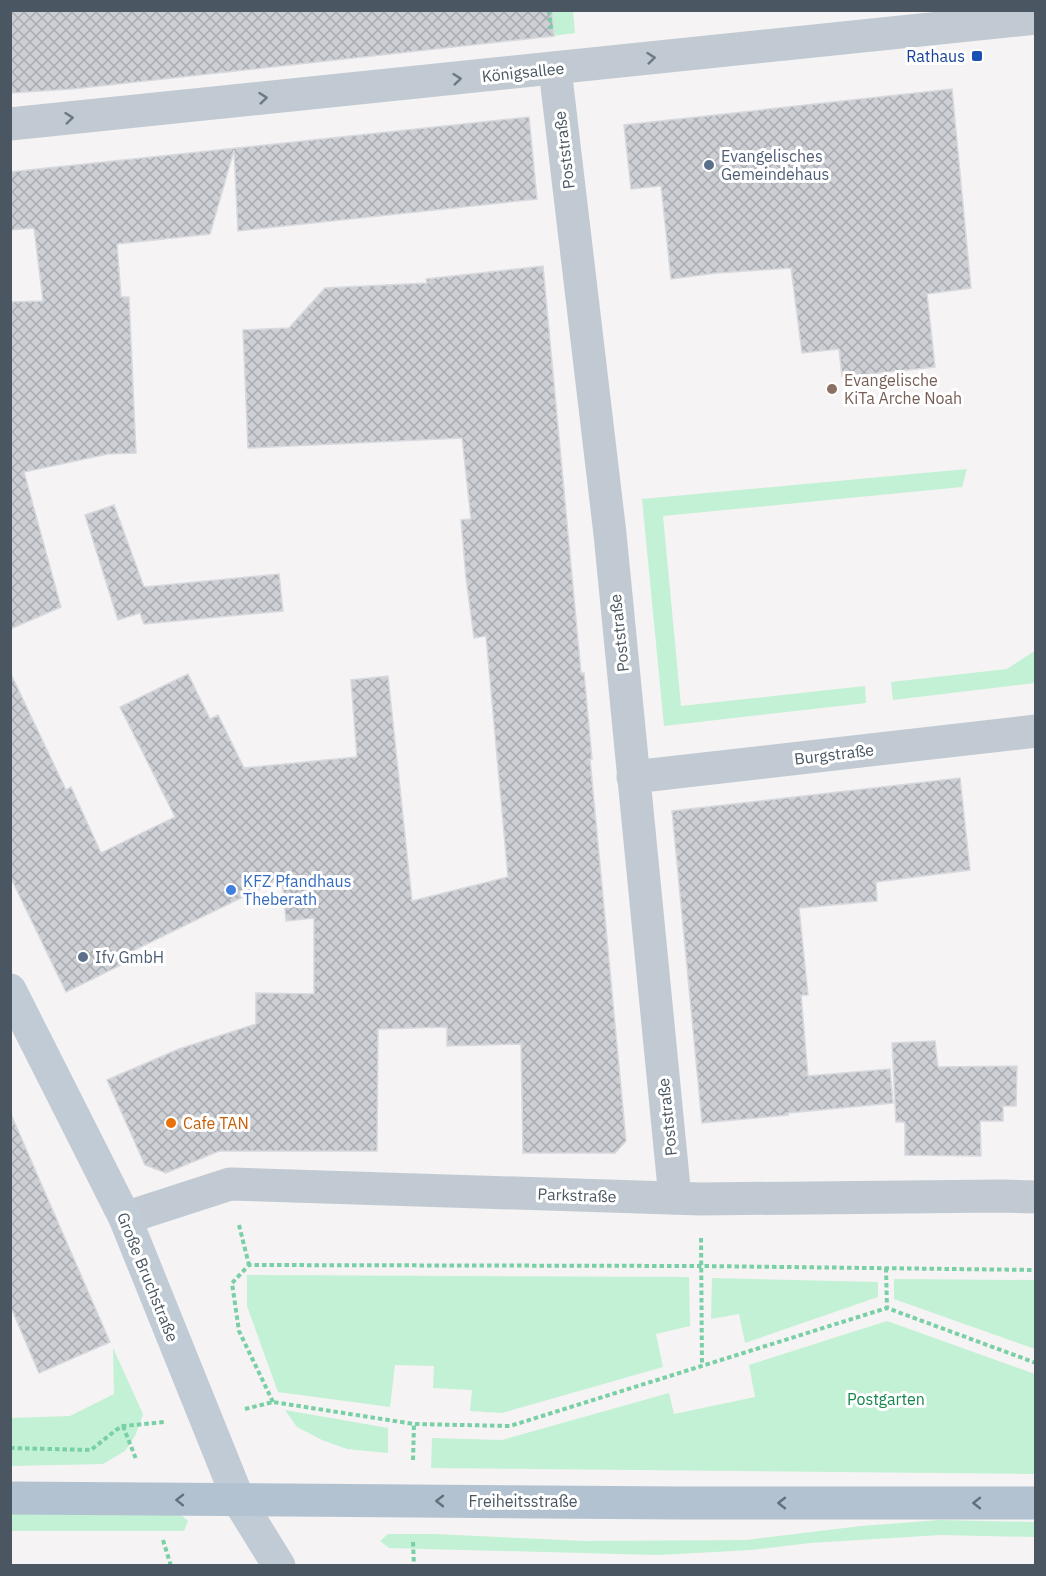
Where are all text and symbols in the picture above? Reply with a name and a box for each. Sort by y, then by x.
place label: Rathaus [906,46,965,66]
marker: Rathaus [970,49,984,63]
one-way arrow [646,53,655,65]
street label: Königsallee [481,58,565,86]
one-way arrow [452,73,461,86]
one-way arrow [258,92,267,105]
street label: Poststraße [549,110,579,190]
one-way arrow [64,112,73,125]
place label: Evangelisches Gemeindehaus [721,146,829,184]
marker: Evangelisches Gemeindehaus [702,158,716,172]
place label: Evangelische KiTa Arche Noah [844,370,962,408]
marker: Evangelische KiTa Arche Noah [825,382,839,396]
street label: Poststraße [605,593,633,673]
street label: Burgstraße [793,739,875,769]
place label: KFZ Pfandhaus Theberath [243,871,351,909]
marker: KFZ Pfandhaus Theberath [224,883,238,897]
place label: Ifv GmbH [95,947,164,967]
marker: Ifv GmbH [76,950,90,964]
street label: Poststraße [653,1077,681,1157]
place label: Cafe TAN [183,1113,249,1133]
marker: Cafe TAN [164,1116,178,1130]
street label: Parkstraße [537,1184,617,1206]
street label: Große Bruchstraße [113,1209,183,1345]
park label: Postgarten [847,1389,925,1409]
street label: Freiheitsstraße [468,1491,578,1511]
one-way arrow [176,1494,185,1506]
one-way arrow [436,1495,445,1507]
one-way arrow [778,1497,787,1509]
one-way arrow [973,1497,982,1509]

